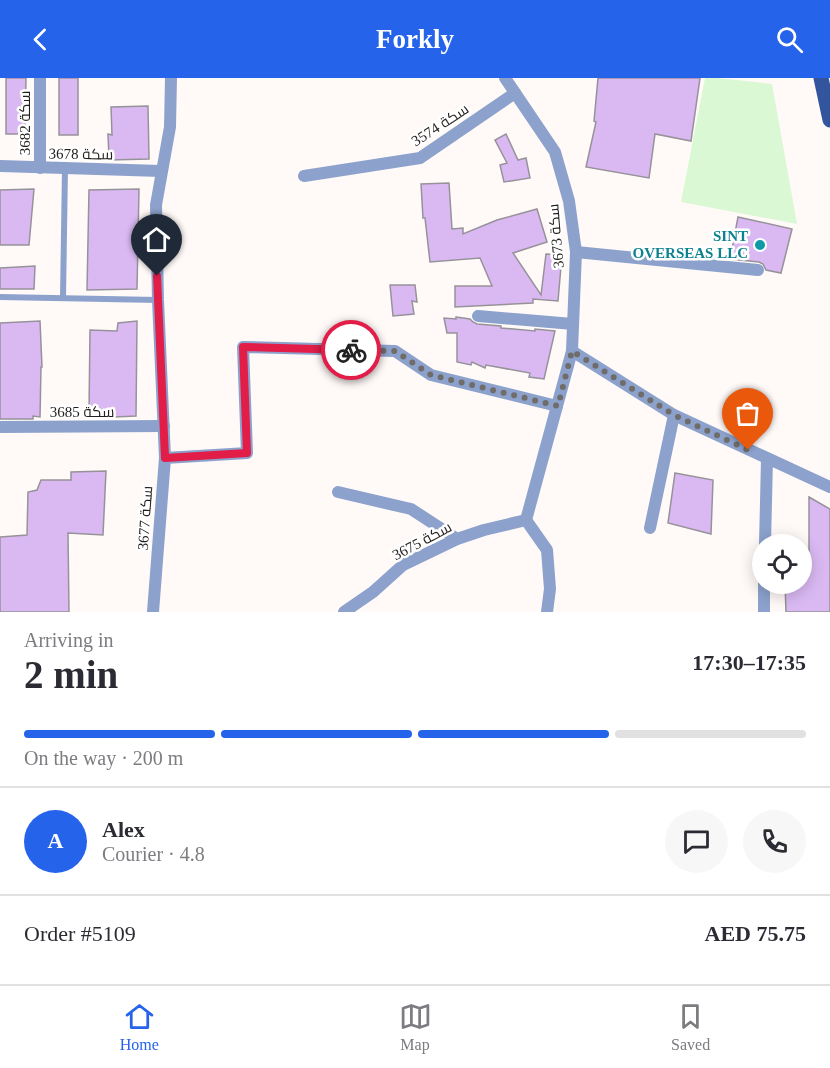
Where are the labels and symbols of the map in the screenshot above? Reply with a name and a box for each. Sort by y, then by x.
street label: سكة 3682 [17,91,33,155]
street label: سكة 3574 [409,101,471,149]
street label: سكة 3678 [49,145,113,163]
street label: سكة 3673 [545,203,567,269]
pin [131,214,182,276]
place label: SINT OVERSEAS LLC [633,228,748,261]
marker: SINT OVERSEAS LLC [753,238,767,252]
courier [321,320,381,380]
pin [722,388,773,450]
street label: سكة 3685 [50,404,114,420]
street label: سكة 3677 [135,485,155,551]
street label: سكة 3675 [390,519,454,563]

